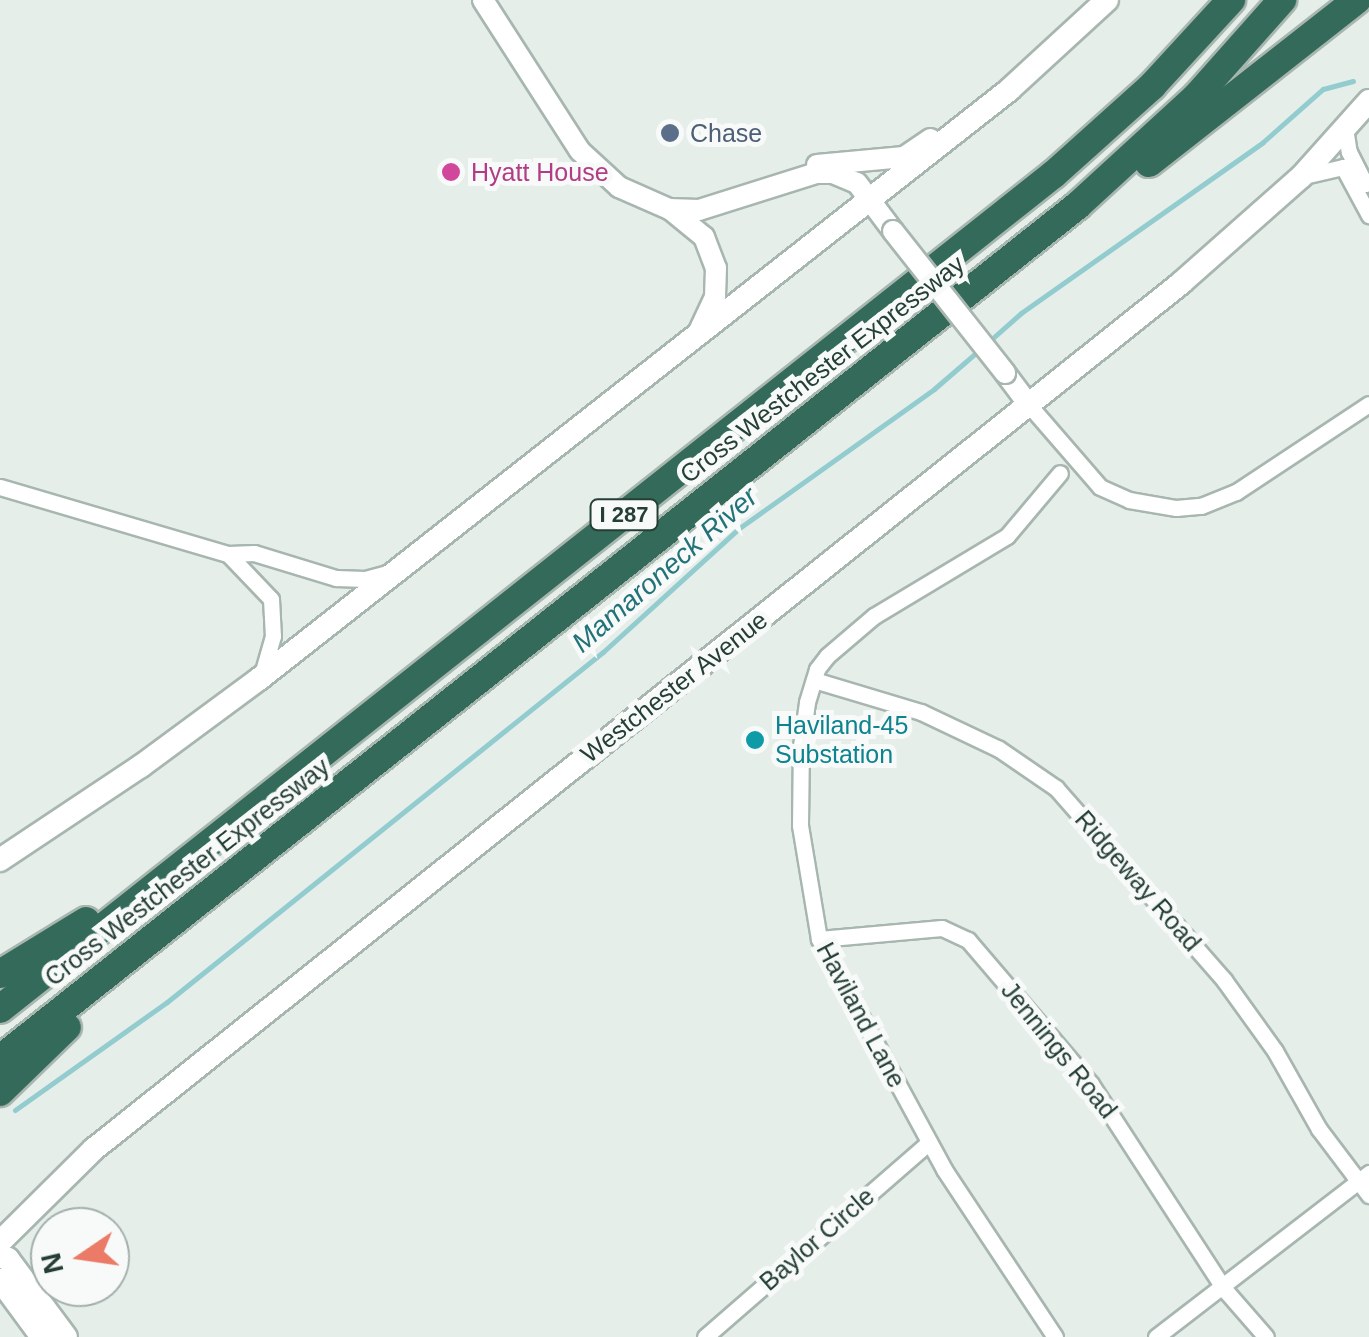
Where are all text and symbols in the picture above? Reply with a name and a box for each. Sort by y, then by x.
place label: Chase [690,118,762,148]
marker: Chase [659,122,681,144]
place label: Hyatt House [471,157,609,187]
marker: Hyatt House [440,161,462,183]
street label: Cross Westchester Expressway [674,249,970,489]
water label: Mamaroneck River [565,480,765,660]
road number: I 287 [589,498,659,532]
street label: Westchester Avenue [574,604,774,770]
place label: Haviland-45 Substation [775,711,908,770]
marker: Haviland-45 Substation [744,729,766,751]
street label: Cross Westchester Expressway [39,752,335,992]
street label: Ridgeway Road [1069,805,1207,957]
street label: Haviland Lane [810,937,912,1093]
street label: Jennings Road [995,976,1123,1124]
street label: Baylor Circle [754,1181,880,1297]
north arrow [30,1207,130,1307]
text: N [35,1250,70,1277]

